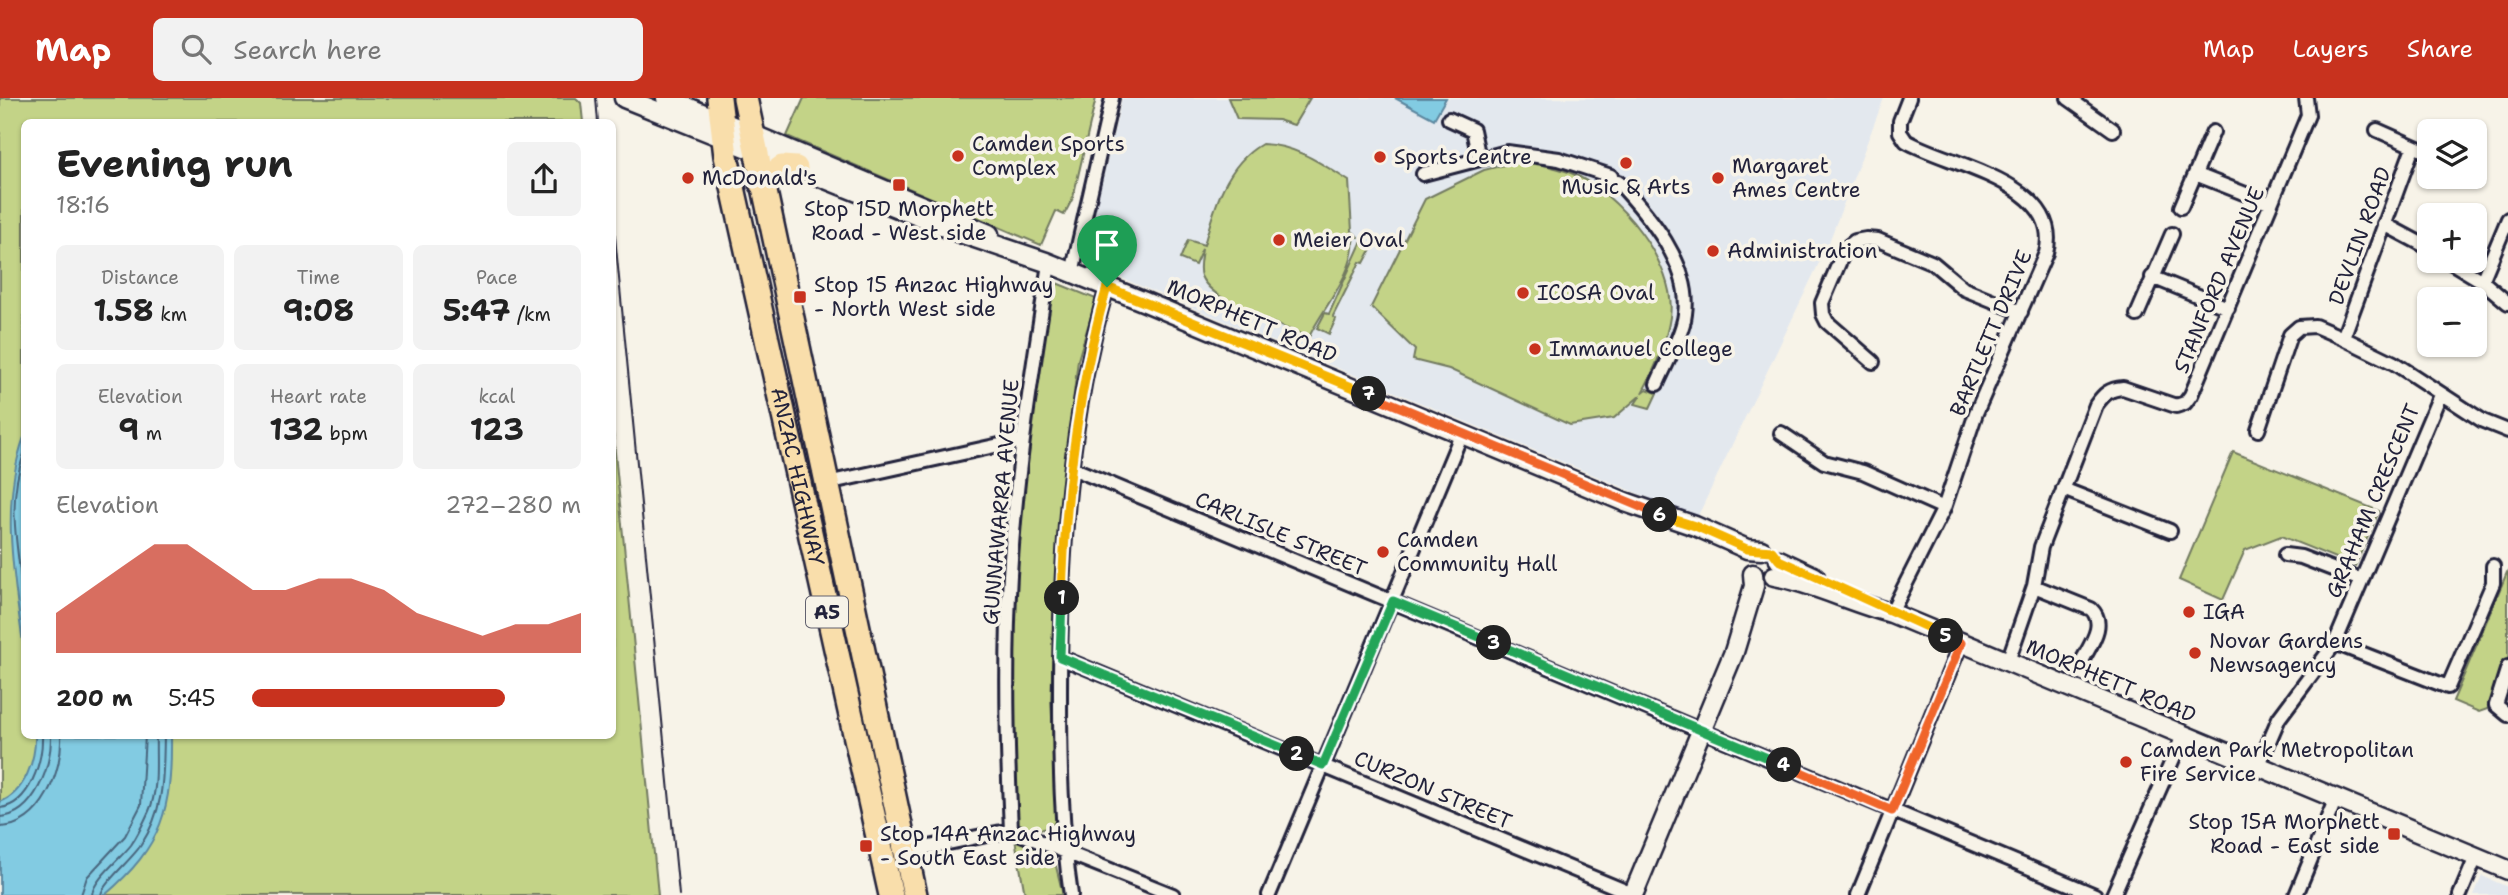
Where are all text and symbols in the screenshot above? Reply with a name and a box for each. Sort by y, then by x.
search box [153,18,643,81]
text: Map [35,27,111,72]
icon: search [177,30,215,68]
text: Search here [233,32,382,67]
text: Map [2203,33,2254,65]
text: Layers [2292,33,2369,65]
text: Share [2407,33,2473,65]
map controls [2417,119,2487,357]
button: layers [2417,119,2487,189]
place label: Camden Sports Complex [972,130,1125,182]
text: Evening run [56,138,293,189]
button: share [507,142,581,216]
place label: Sports Centre [1394,143,1532,171]
marker: Camden Sports Complex [950,148,966,164]
marker: Sports Centre [1372,149,1388,165]
place label: Margaret Ames Centre [1732,152,1861,204]
marker: Music & Arts [1618,155,1634,171]
street label: DEVLIN ROAD [2322,163,2398,309]
place label: McDonald's [702,164,817,192]
marker: McDonald's [680,170,696,186]
marker: Margaret Ames Centre [1710,170,1726,186]
place label: Music & Arts [1561,173,1691,201]
marker: Stop 15D Morphett Road - West side [891,177,907,193]
street label: STANFORD AVENUE [2167,182,2271,378]
text: 18:16 [56,190,110,220]
place label: Stop 15D Morphett Road - West side [804,195,994,247]
button: + [2417,203,2487,273]
pin [1077,215,1137,287]
icon: arrive [1088,226,1126,264]
place label: Meier Oval [1293,226,1405,254]
marker: Meier Oval [1271,232,1287,248]
place label: Administration [1727,237,1878,265]
marker: Administration [1705,243,1721,259]
street label: BARTLETT DRIVE [1943,246,2039,420]
text: Distance [101,265,179,290]
text: Time [297,265,340,290]
text: Pace [476,265,518,290]
place label: Stop 15 Anzac Highway - North West side [814,271,1054,323]
street label: MORPHETT ROAD [1163,273,1341,369]
place label: ICOSA Oval [1537,279,1655,307]
marker: ICOSA Oval [1515,285,1531,301]
button: − [2417,287,2487,357]
marker: Stop 15 Anzac Highway - North West side [792,289,808,305]
text: 1.58 [93,290,154,331]
text: 9:08 [283,290,354,331]
text: 5:47 [443,290,510,331]
text: km [154,302,187,327]
text: /km [510,302,551,327]
place label: Immanuel College [1549,335,1733,363]
marker: Immanuel College [1527,341,1543,357]
pin: 7 [1352,376,1386,412]
street label: GUNNAWARRA AVENUE [976,378,1026,626]
text: 7 [1362,381,1375,406]
text: Elevation [98,384,183,409]
text: Heart rate [270,384,367,409]
text: kcal [478,384,515,409]
street label: ANZAC HIGHWAY [764,385,831,569]
street label: GRAHAM CRESCENT [2319,400,2427,602]
text: 9 [118,409,139,450]
text: 132 [269,409,323,450]
text: 123 [470,409,524,450]
text: m [139,421,162,446]
text: bpm [323,421,368,446]
street label: CARLISLE STREET [1191,485,1371,583]
text: Elevation [56,490,159,520]
text: 272–280 m [445,490,581,520]
pin: 6 [1642,498,1678,532]
text: 6 [1653,502,1666,527]
place label: Camden Community Hall [1397,526,1558,578]
marker: Camden Community Hall [1375,544,1391,560]
pin: 1 [1044,580,1080,616]
text: 1 [1057,585,1066,610]
road number: A5 [806,597,848,628]
place label: IGA [2203,598,2245,626]
marker: IGA [2181,604,2197,620]
pin: 5 [1928,618,1964,654]
text: 5 [1940,623,1951,648]
pin: 3 [1476,626,1512,660]
place label: Novar Gardens Newsagency [2209,627,2364,679]
text: 3 [1487,630,1500,655]
street label: MORPHETT ROAD [2022,633,2200,729]
marker: Novar Gardens Newsagency [2187,645,2203,661]
text: 200 m [56,683,133,713]
text: 5:45 [168,683,216,713]
pin: 2 [1280,736,1314,772]
place label: Camden Park Metropolitan Fire Service [2140,736,2414,788]
text: 2 [1290,741,1303,766]
street label: CURZON STREET [1350,744,1516,836]
pin: 4 [1766,748,1802,782]
text: 4 [1777,752,1790,777]
marker: Camden Park Metropolitan Fire Service [2118,754,2134,770]
place label: Stop 15A Morphett Road - East side [2188,808,2380,860]
place label: Stop 14A Anzac Highway - South East side [880,820,1136,872]
marker: Stop 15A Morphett Road - East side [2386,826,2402,842]
marker: Stop 14A Anzac Highway - South East side [858,838,874,854]

